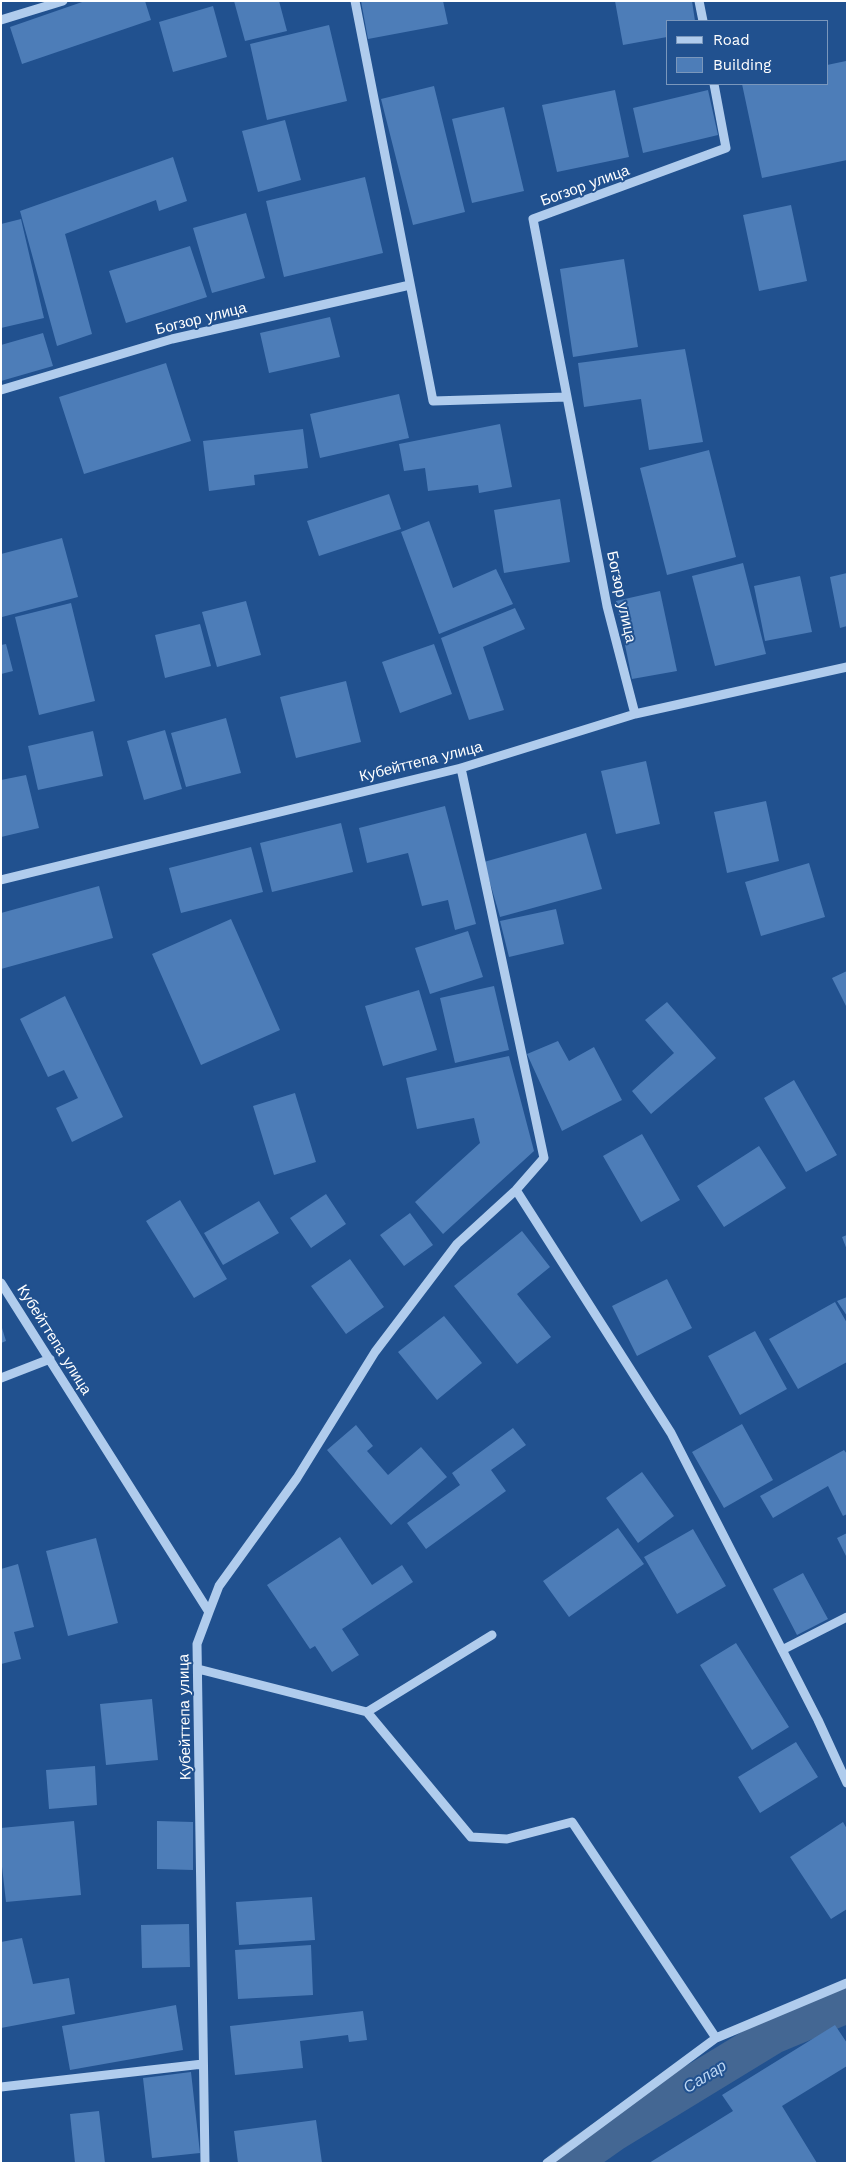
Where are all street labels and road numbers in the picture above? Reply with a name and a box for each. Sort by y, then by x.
street label: Богзор улица [538,162,632,210]
street label: Богзор улица [154,299,248,339]
street label: Богзор улица [603,550,639,644]
street label: Кубейттепа улица [358,738,484,786]
street label: Кубейттепа улица [13,1282,95,1398]
street label: Кубейттепа улица [175,1654,195,1780]

